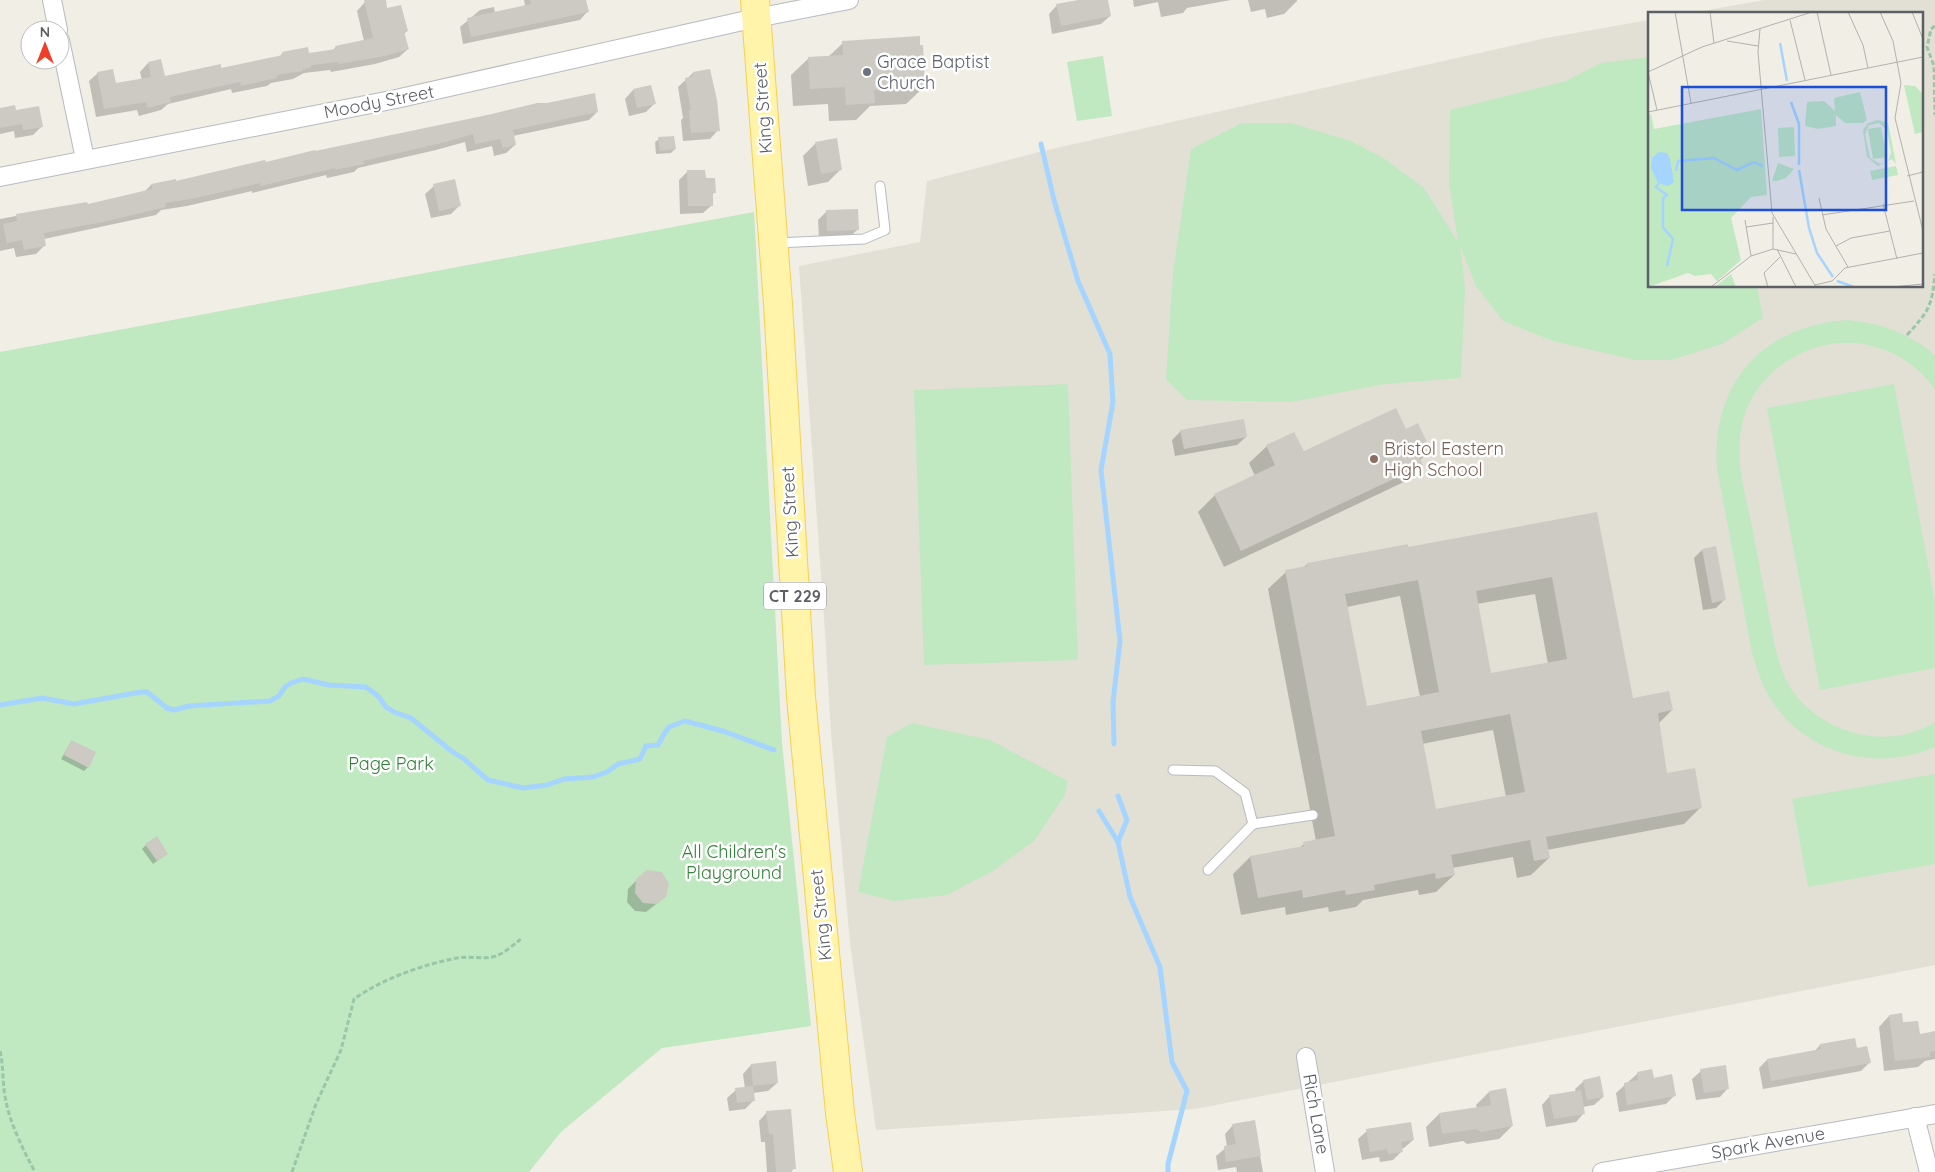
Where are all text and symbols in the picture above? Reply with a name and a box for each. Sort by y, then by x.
inset map [1648,12,1922,288]
north arrow [20,20,70,70]
text: N [40,23,50,41]
place label: Grace Baptist Church [877,50,990,94]
street label: King Street [748,61,777,155]
marker: Grace Baptist Church [861,66,873,78]
street label: Moody Street [322,80,436,123]
place label: Bristol Eastern High School [1384,437,1504,481]
marker: Bristol Eastern High School [1368,453,1380,465]
street label: King Street [776,466,803,558]
road number: CT 229 [764,582,826,610]
park label: Page Park [348,752,434,775]
park label: All Children's Playground [682,840,786,884]
street label: King Street [804,868,837,962]
street label: Rich Lane [1298,1072,1335,1156]
street label: Spark Avenue [1709,1121,1827,1164]

